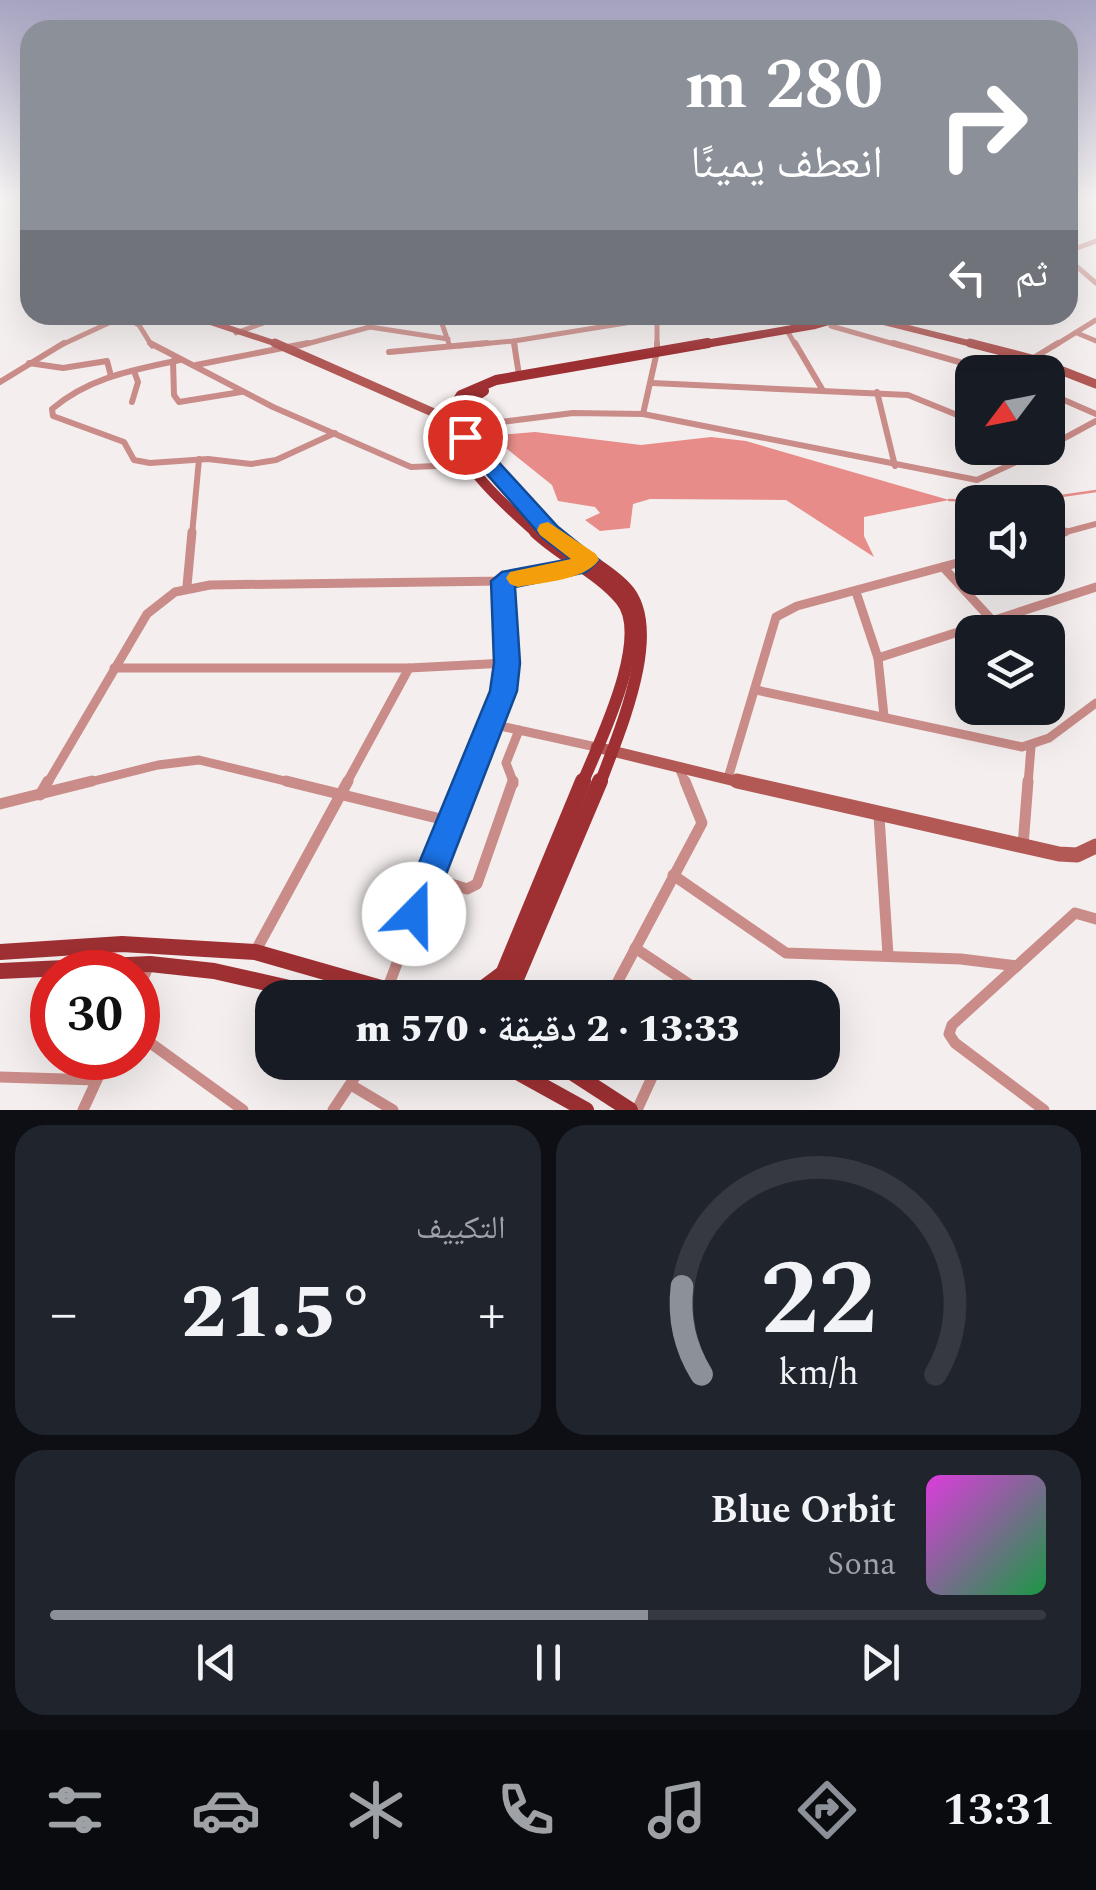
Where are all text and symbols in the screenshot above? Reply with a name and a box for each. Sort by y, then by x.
text: 280 m [685,33,883,139]
icon: right [918,60,1048,190]
text: انعطف يمينًا [690,129,883,198]
text: ثم [1015,246,1048,304]
icon: left [940,250,995,305]
north arrow [955,355,1065,465]
map controls [955,355,1065,725]
pin [423,395,508,480]
icon: arrive [438,410,493,465]
button: sound [955,485,1065,595]
button: layers [955,615,1065,725]
position arrow [362,862,466,966]
speed limit sign: 30 [30,950,160,1080]
text: 13:33 · 2 دقيقة · 570 m [355,1001,740,1059]
text: التكييف [416,1204,506,1253]
text: 22 [760,1222,877,1380]
text: 21.5° [181,1257,375,1371]
text: − [50,1273,78,1356]
text: + [478,1273,505,1356]
text: km/h [778,1346,858,1401]
text: Blue Orbit [711,1482,896,1540]
text: Sona [827,1540,896,1589]
icon: previous [189,1635,244,1690]
icon: pause [521,1635,576,1690]
icon: next [853,1635,908,1690]
icon: filters [40,1775,110,1845]
icon: car [191,1775,261,1845]
icon: climate [341,1775,411,1845]
icon: phone [491,1775,561,1845]
icon: music [642,1775,712,1845]
icon: directions [792,1775,862,1845]
text: 13:31 [943,1776,1056,1845]

